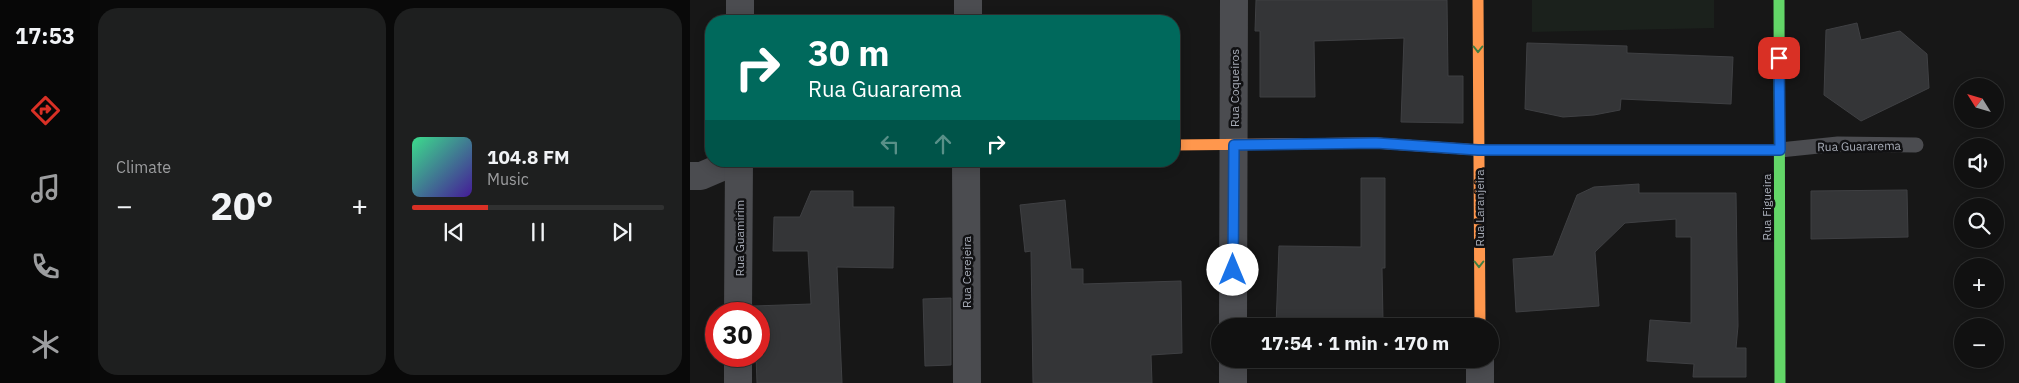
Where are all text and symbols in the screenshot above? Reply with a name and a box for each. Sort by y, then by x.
text: 17:53 [15,21,75,50]
text: 30 m [808,30,890,76]
icon: right [725,35,790,100]
pin [1758,37,1800,79]
icon: arrive [1765,44,1793,72]
one-way arrow [1473,45,1483,53]
street label: Rua Coqueiros [1227,49,1242,127]
text: Rua Guararema [808,74,962,103]
north arrow [1954,78,2004,128]
map controls [1954,78,2004,368]
icon: directions [28,93,63,128]
icon: left [876,130,904,158]
icon: ahead [929,130,957,158]
icon: right [982,130,1010,158]
street label: Rua Guararema [1817,138,1902,154]
button: sound [1954,138,2004,188]
text: 104.8 FM [487,145,570,169]
text: Climate [116,157,171,177]
text: Music [487,169,529,189]
street label: Rua Laranjeira [1472,169,1487,247]
icon: music [28,171,63,206]
street label: Rua Figueira [1759,173,1774,240]
text: 20° [210,181,274,230]
text: − [116,187,133,224]
text: + [351,187,368,224]
button: search [1954,198,2004,248]
street label: Rua Guamirim [732,200,747,276]
icon: previous [440,218,468,246]
icon: pause [524,218,552,246]
icon: next [608,218,636,246]
street label: Rua Cerejeira [959,235,974,308]
position arrow [1206,243,1258,295]
icon: phone [28,249,63,284]
button: + [1954,258,2004,308]
one-way arrow [1474,260,1484,268]
speed limit sign: 30 [705,302,770,367]
button: − [1954,318,2004,368]
icon: climate [28,327,63,362]
text: 17:54 · 1 min · 170 m [1261,331,1449,355]

